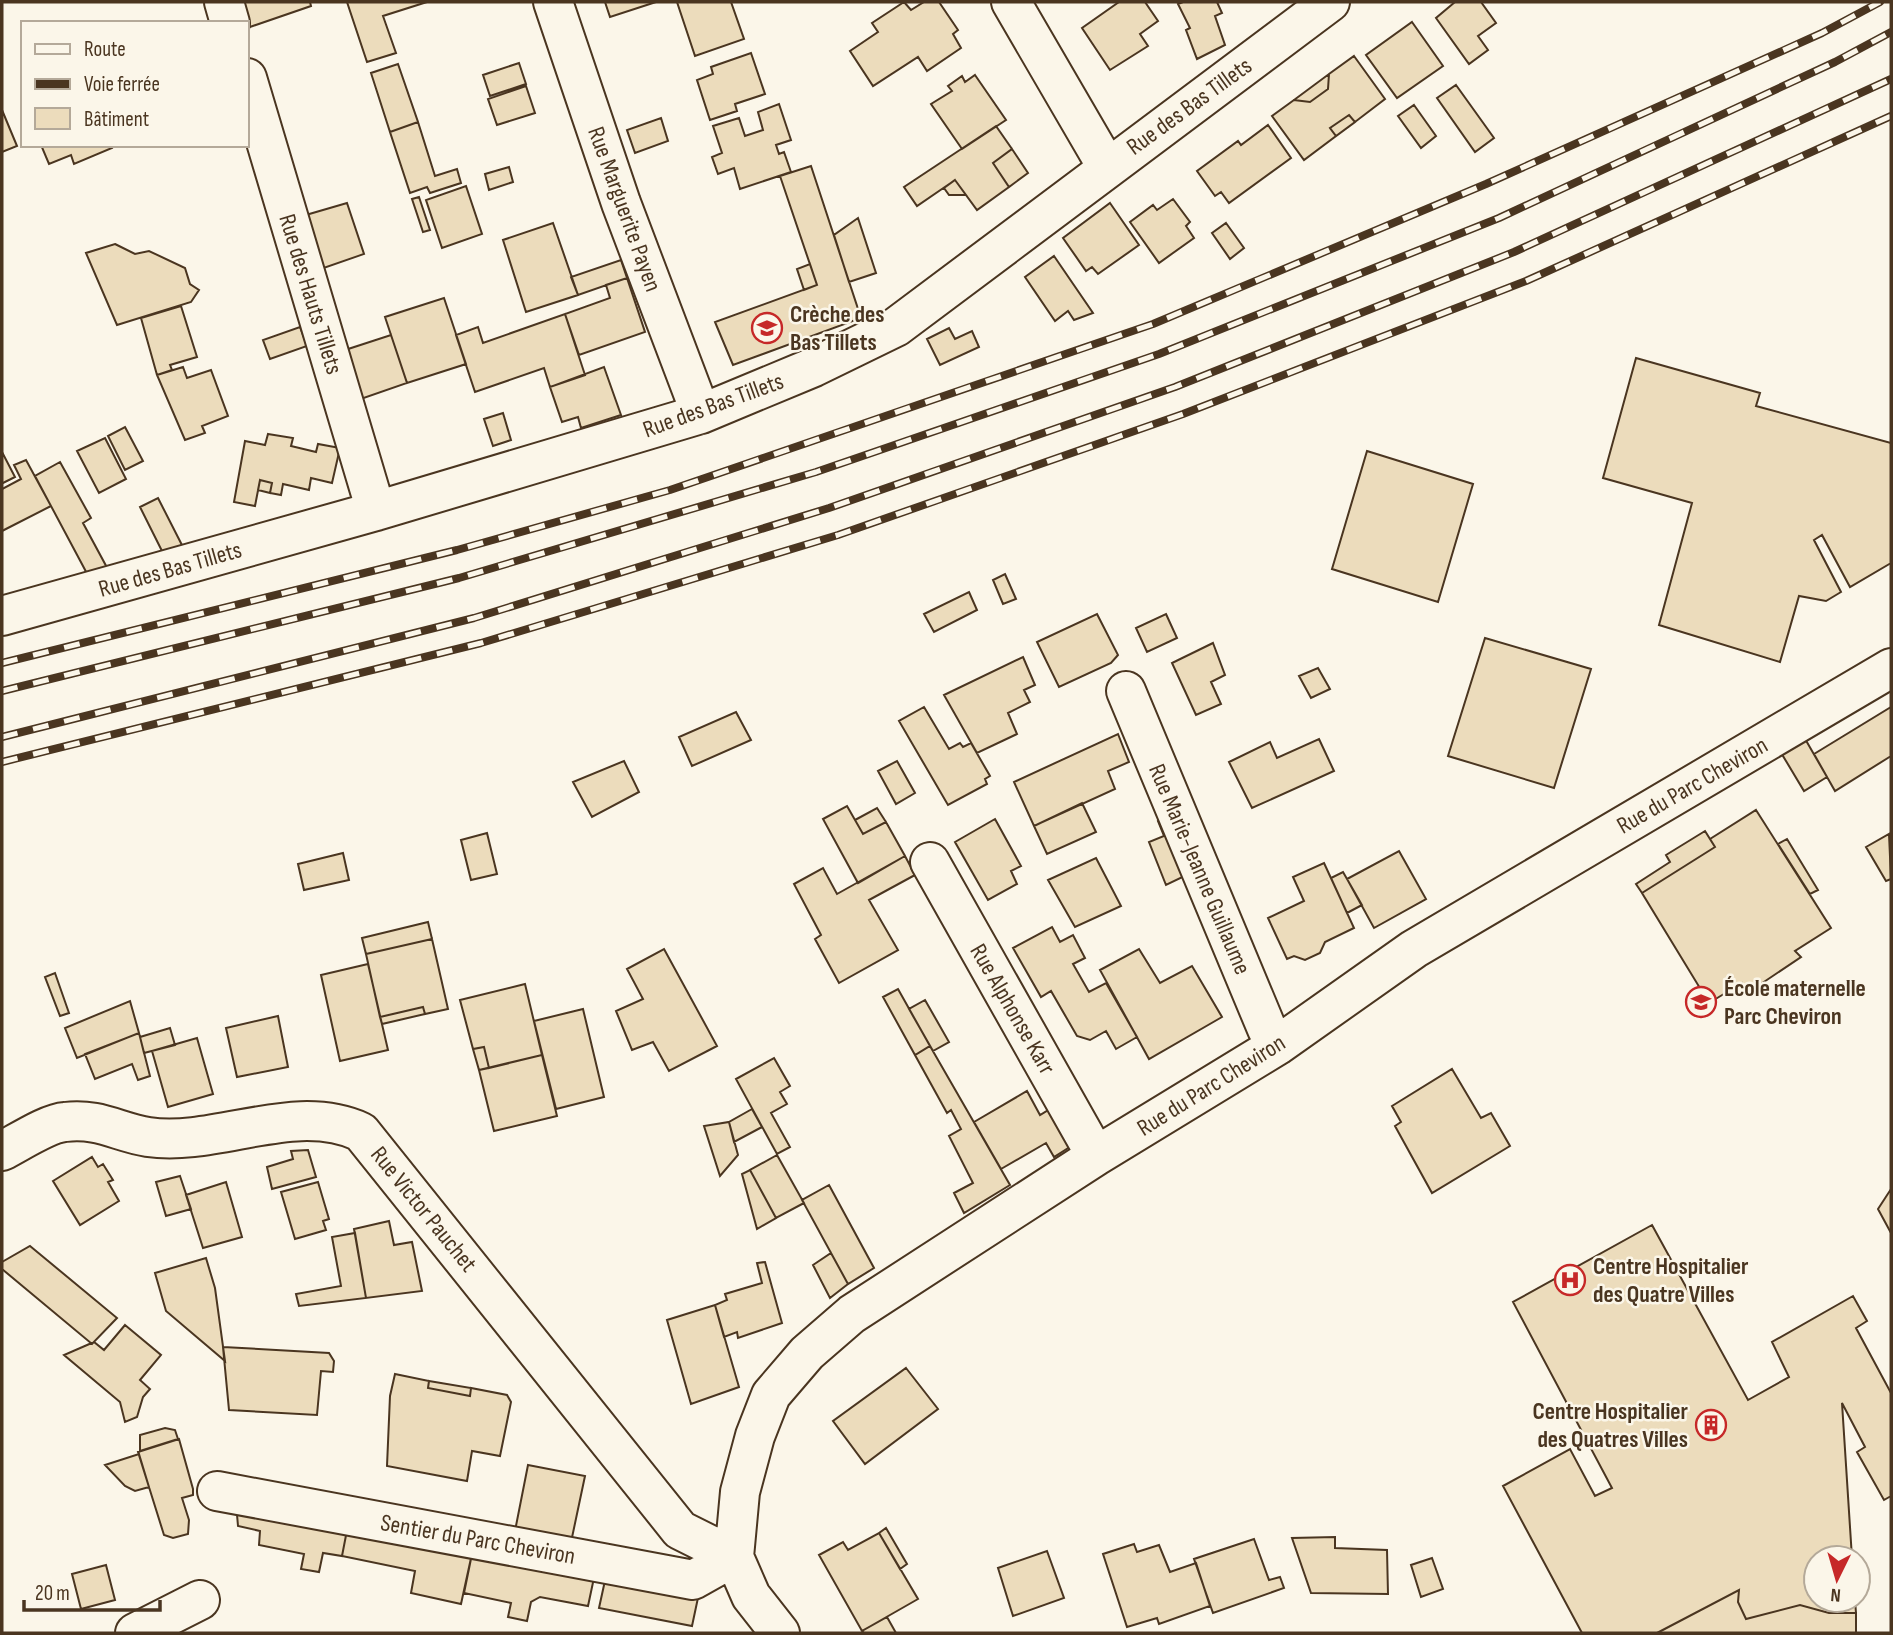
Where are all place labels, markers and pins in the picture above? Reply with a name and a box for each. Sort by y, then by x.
place label: Crèche des Bas Tillets [790,300,884,357]
school or university icon: Crèche des Bas Tillets [750,311,784,345]
place label: École maternelle Parc Cheviron [1724,974,1866,1031]
school or university icon: École maternelle Parc Cheviron [1684,985,1718,1019]
place label: Centre Hospitalier des Quatre Villes [1593,1252,1749,1309]
hospital icon: Centre Hospitalier des Quatre Villes [1553,1263,1587,1297]
place label: Centre Hospitalier des Quatres Villes [1533,1397,1689,1454]
building icon: Centre Hospitalier des Quatres Villes [1694,1408,1728,1442]

